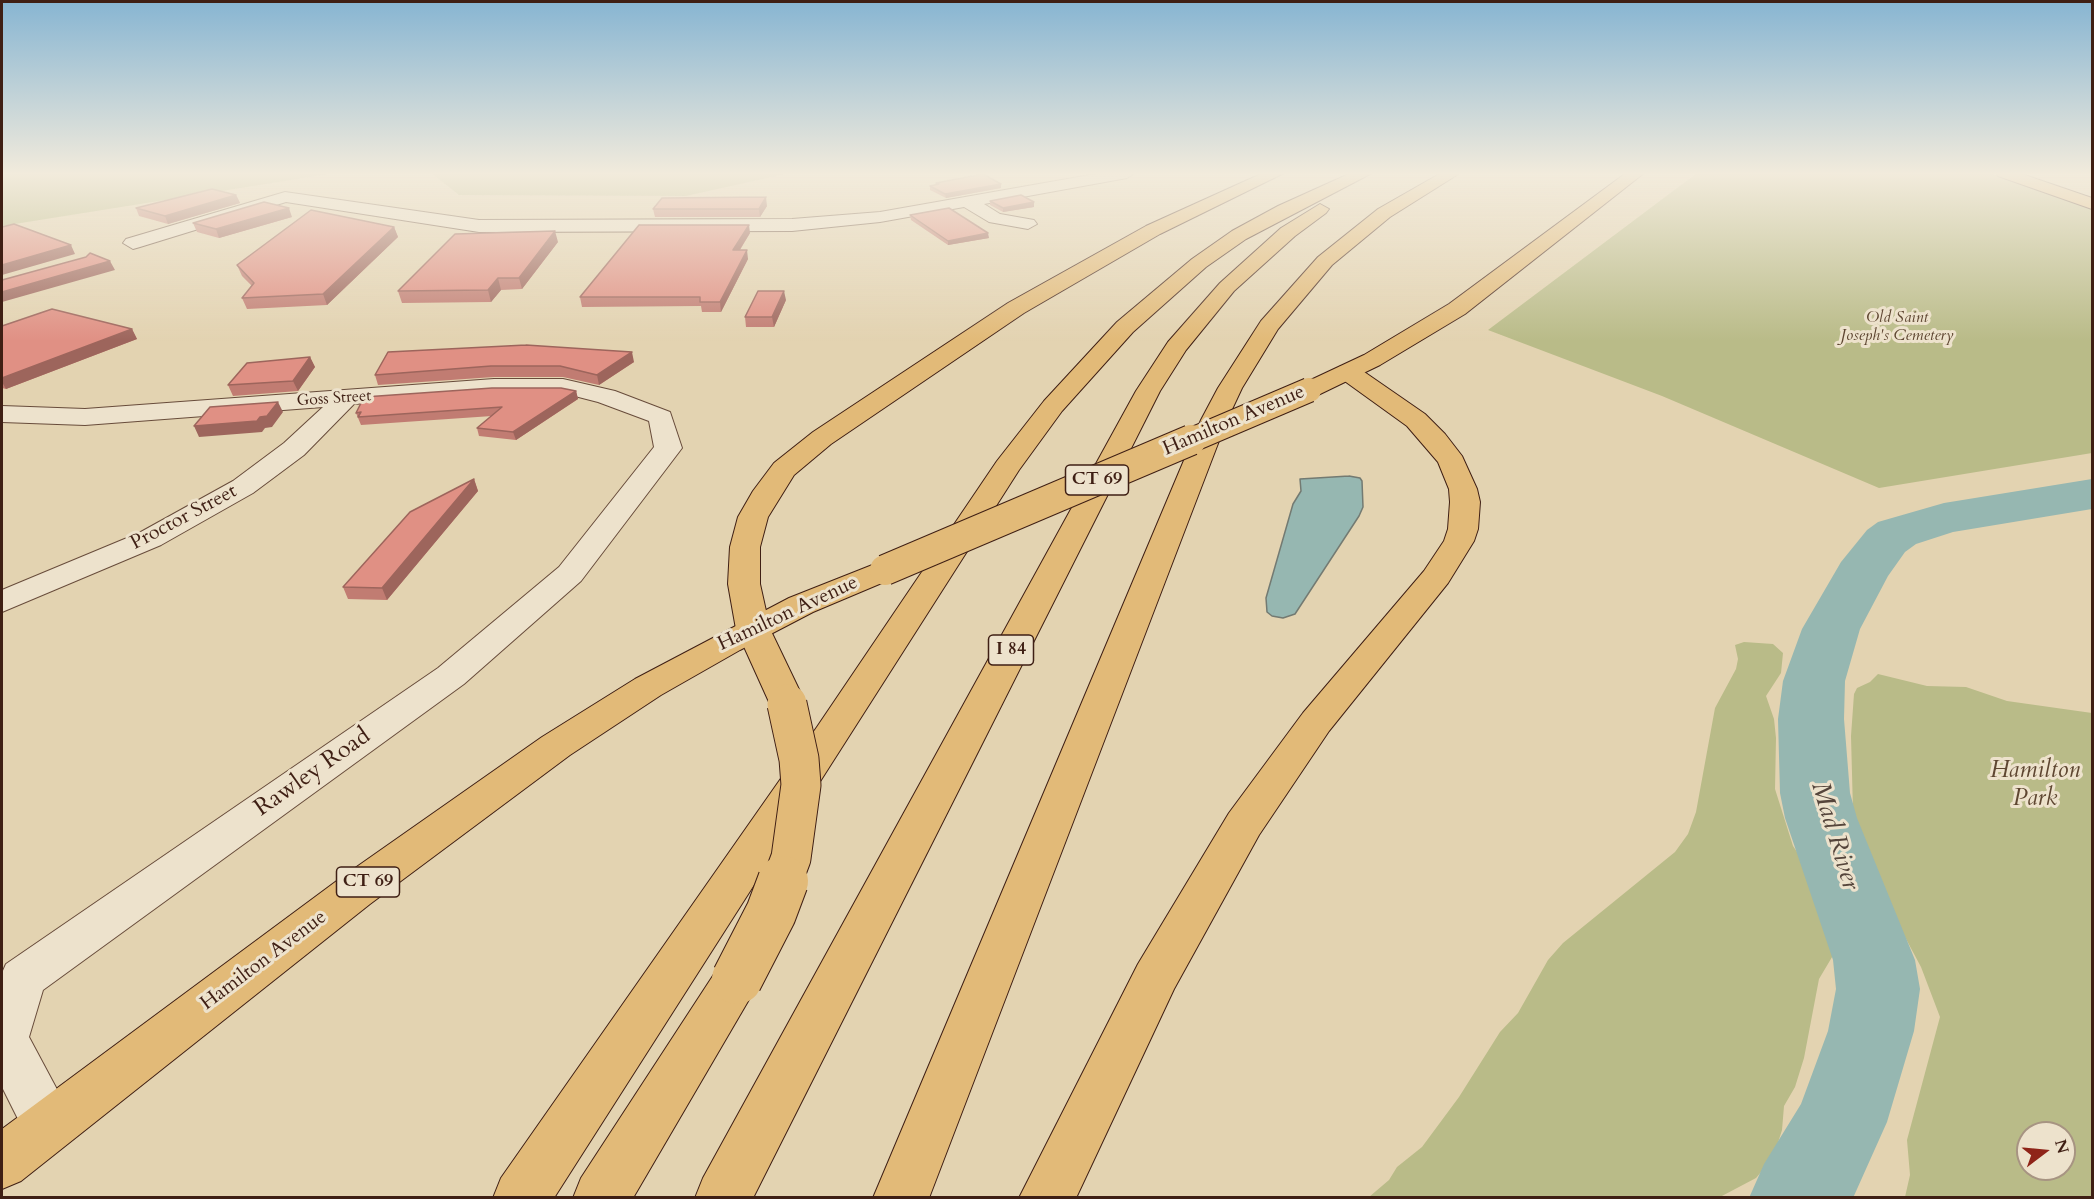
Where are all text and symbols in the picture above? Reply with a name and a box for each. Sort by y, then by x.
park label: Old Saint Joseph's Cemetery [1840,308,1954,346]
street label: Hamilton Avenue [1159,380,1309,462]
street label: Goss Street [296,387,372,411]
road number: CT 69 [1066,465,1128,495]
street label: Proctor Street [127,480,241,556]
street label: Hamilton Avenue [714,571,862,657]
road number: I 84 [988,635,1034,665]
street label: Rawley Road [249,722,377,824]
park label: Hamilton Park [1990,757,2080,813]
water label: Mad River [1803,778,1865,894]
road number: CT 69 [336,867,400,897]
street label: Hamilton Avenue [196,906,332,1016]
north arrow [2016,1121,2076,1181]
text: N [2049,1137,2074,1156]

